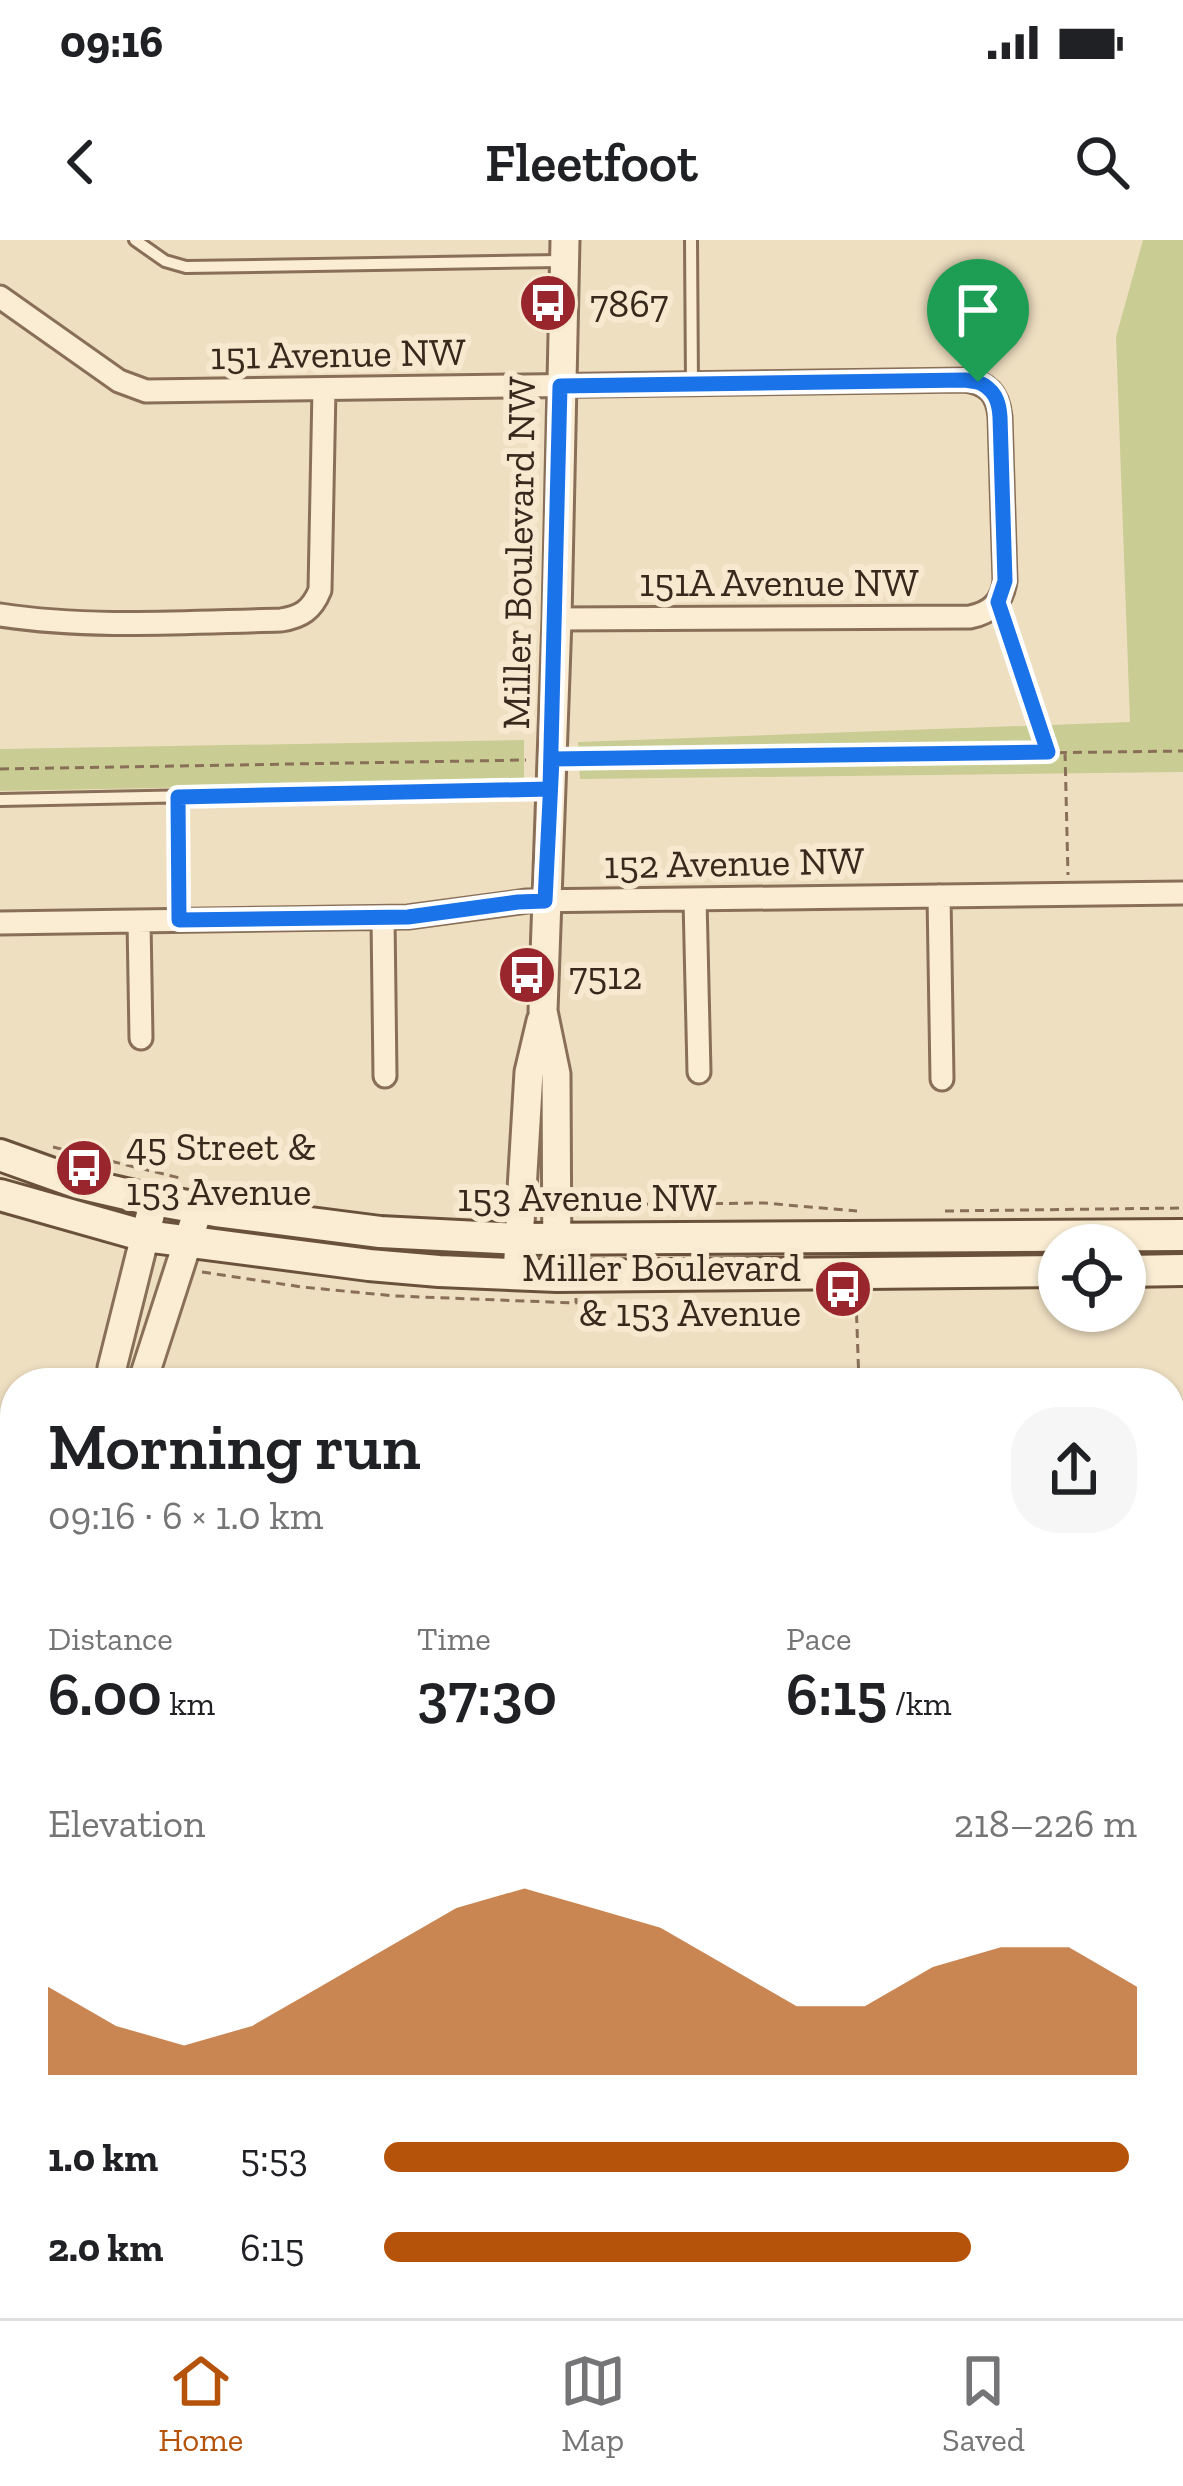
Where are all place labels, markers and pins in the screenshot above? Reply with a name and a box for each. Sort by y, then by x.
pin [927,259,1029,382]
bus stop icon: 7867 [517,272,579,334]
place label: 7867 [590,280,668,327]
bus stop icon: 7512 [496,944,558,1006]
place label: 7512 [569,952,642,999]
place label: 45 Street & 153 Avenue [126,1123,316,1215]
bus stop icon: 45 Street & 153 Avenue [53,1137,115,1199]
place label: Miller Boulevard & 153 Avenue [522,1244,801,1336]
bus stop icon: Miller Boulevard & 153 Avenue [812,1258,874,1320]

